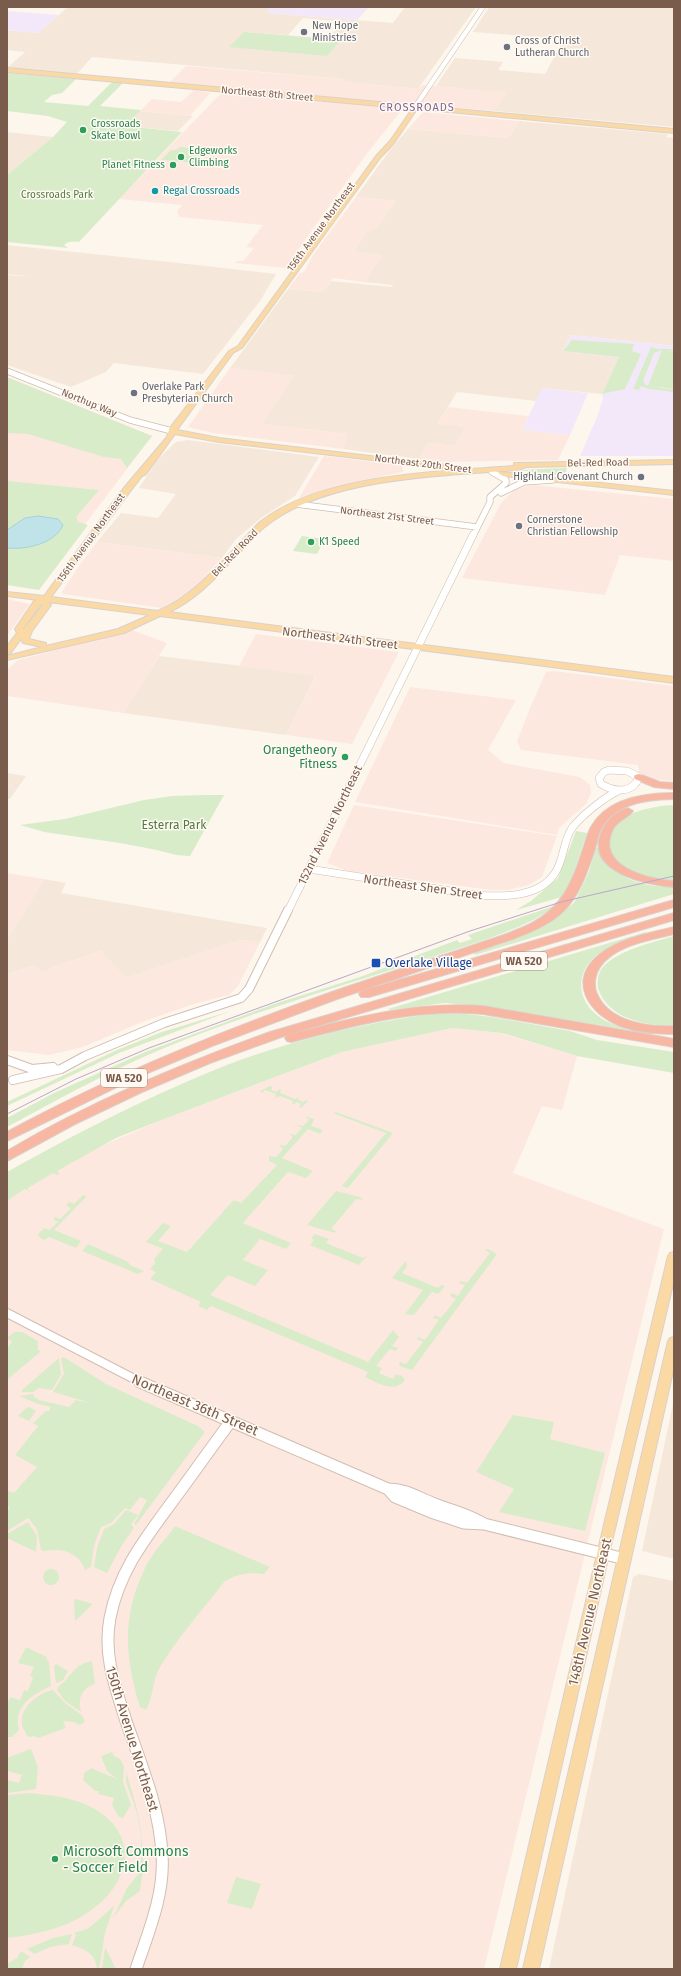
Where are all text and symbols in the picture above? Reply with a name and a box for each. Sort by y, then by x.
place label: New Hope Ministries [312,20,358,44]
marker: New Hope Ministries [299,27,309,37]
place label: Cross of Christ Lutheran Church [515,35,589,59]
marker: Cross of Christ Lutheran Church [502,42,512,52]
street label: Northeast 8th Street [220,84,314,104]
district label: CROSSROADS [379,101,455,114]
place label: Crossroads Skate Bowl [91,118,141,142]
marker: Crossroads Skate Bowl [78,125,88,135]
place label: Edgeworks Climbing [189,145,238,169]
marker: Edgeworks Climbing [176,152,186,162]
place label: Planet Fitness [102,159,165,171]
marker: Planet Fitness [168,160,178,170]
street label: 156th Avenue Northeast [285,180,358,274]
place label: Regal Crossroads [163,185,240,197]
marker: Regal Crossroads [150,186,160,196]
park label: Crossroads Park [21,189,94,201]
place label: Overlake Park Presbyterian Church [142,381,233,405]
street label: Northup Way [60,386,118,420]
marker: Overlake Park Presbyterian Church [129,388,139,398]
street label: Northeast 20th Street [374,452,472,476]
street label: Bel-Red Road [567,456,629,470]
place label: Highland Covenant Church [513,471,633,483]
marker: Highland Covenant Church [636,472,646,482]
street label: 156th Avenue Northeast [55,491,128,585]
street label: Northeast 21st Street [339,504,435,528]
place label: Cornerstone Christian Fellowship [527,514,618,538]
marker: Cornerstone Christian Fellowship [514,521,524,531]
street label: Bel-Red Road [209,527,261,579]
place label: K1 Speed [319,536,360,548]
marker: K1 Speed [306,537,316,547]
street label: Northeast 24th Street [281,624,399,652]
place label: Orangetheory Fitness [263,743,337,771]
marker: Orangetheory Fitness [340,752,350,762]
street label: 152nd Avenue Northeast [295,762,365,887]
park label: Esterra Park [142,818,207,832]
street label: Northeast Shen Street [363,872,484,902]
road number: WA 520 [501,952,547,970]
place label: Overlake Village [385,956,472,970]
marker: Overlake Village [370,957,382,969]
road number: WA 520 [101,1069,147,1087]
street label: Northeast 36th Street [129,1371,262,1440]
street label: 148th Avenue Northeast [565,1535,616,1688]
street label: 150th Avenue Northeast [102,1664,162,1815]
place label: Microsoft Commons - Soccer Field [63,1843,189,1876]
marker: Microsoft Commons - Soccer Field [50,1854,60,1864]

